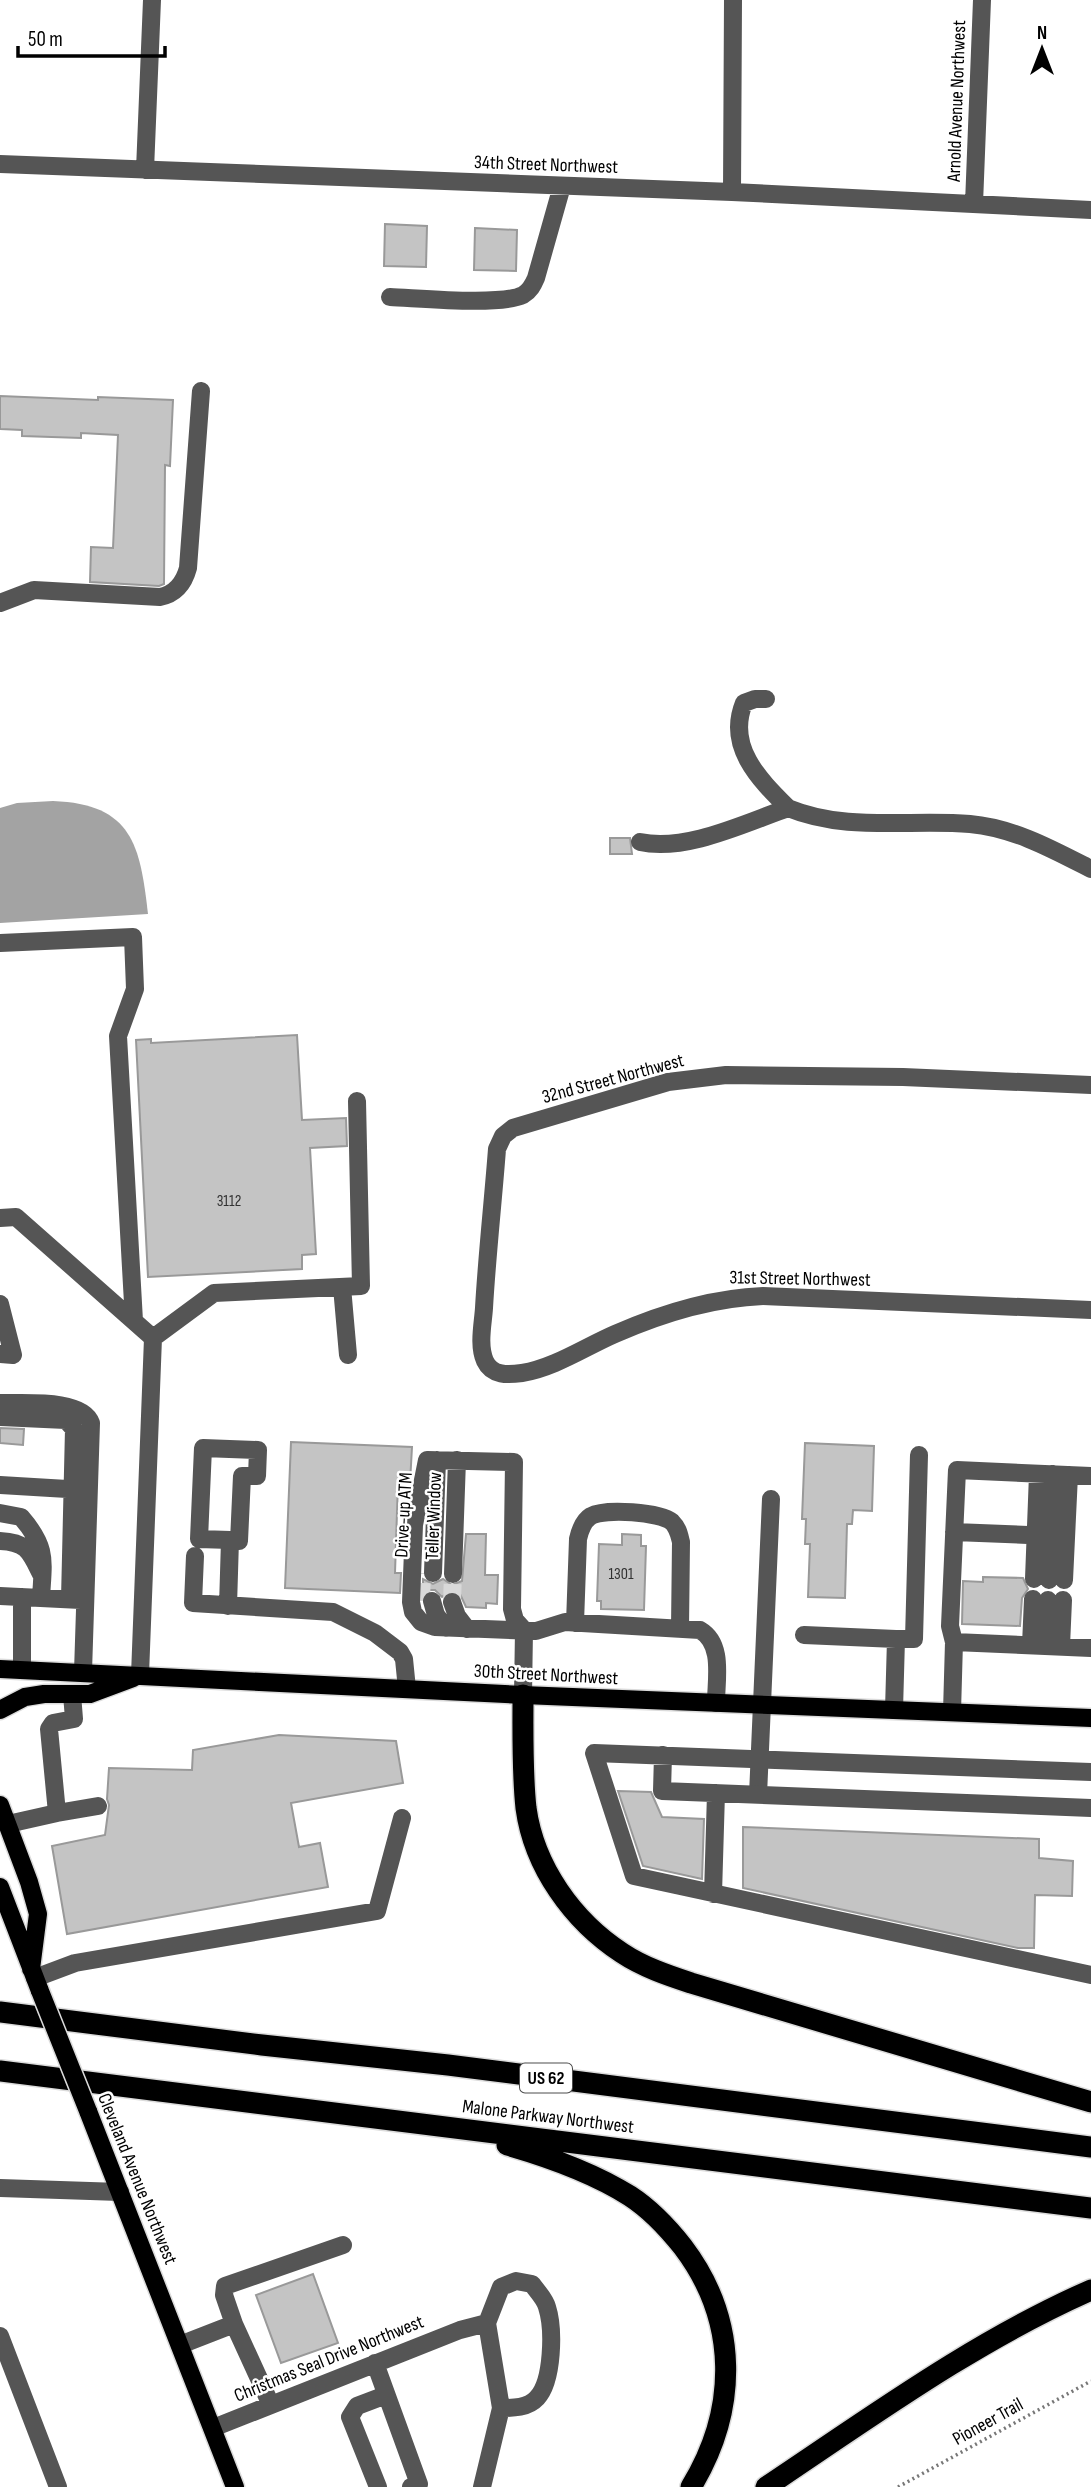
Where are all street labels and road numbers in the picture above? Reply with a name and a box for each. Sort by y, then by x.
street label: Arnold Avenue Northwest [943,19,971,183]
street label: 34th Street Northwest [474,151,619,179]
street label: 32nd Street Northwest [540,1049,687,1109]
street label: 31st Street Northwest [729,1266,871,1292]
street label: Teller Window [421,1471,447,1560]
street label: Drive-up ATM [390,1472,418,1558]
street label: 30th Street Northwest [473,1660,619,1690]
road number: US 62 [520,2064,572,2092]
street label: Cleveland Avenue Northwest [92,2090,182,2268]
street label: Malone Parkway Northwest [461,2095,635,2139]
street label: Christmas Seal Drive Northwest [231,2310,427,2408]
street label: Pioneer Trail [949,2393,1027,2451]

